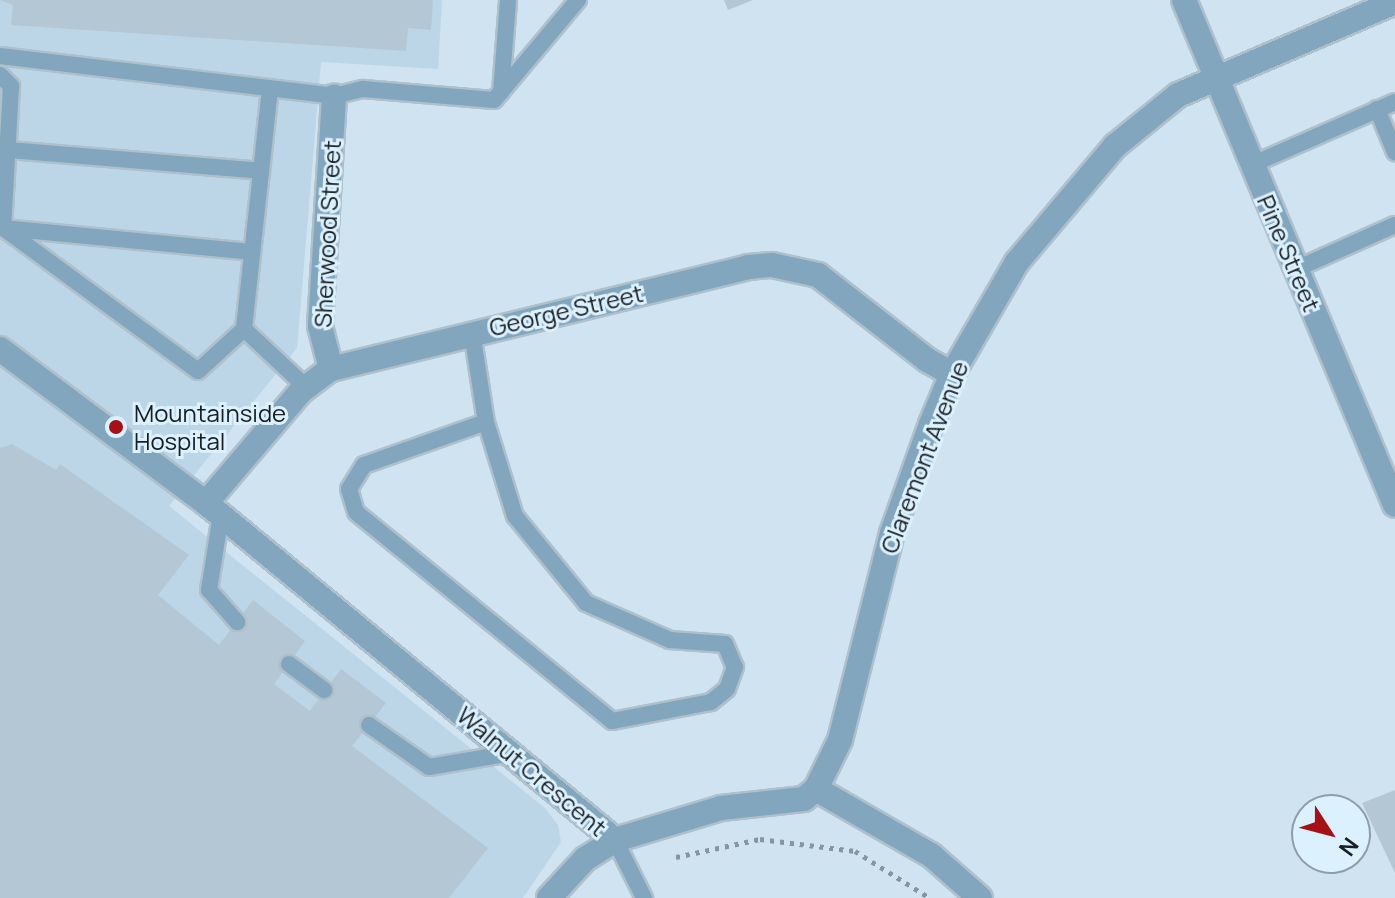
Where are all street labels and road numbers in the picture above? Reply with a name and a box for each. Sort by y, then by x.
street label: Sherwood Street [308,140,346,328]
street label: Pine Street [1252,190,1326,316]
street label: George Street [486,278,646,342]
street label: Claremont Avenue [874,357,974,557]
street label: Walnut Crescent [452,700,612,842]

